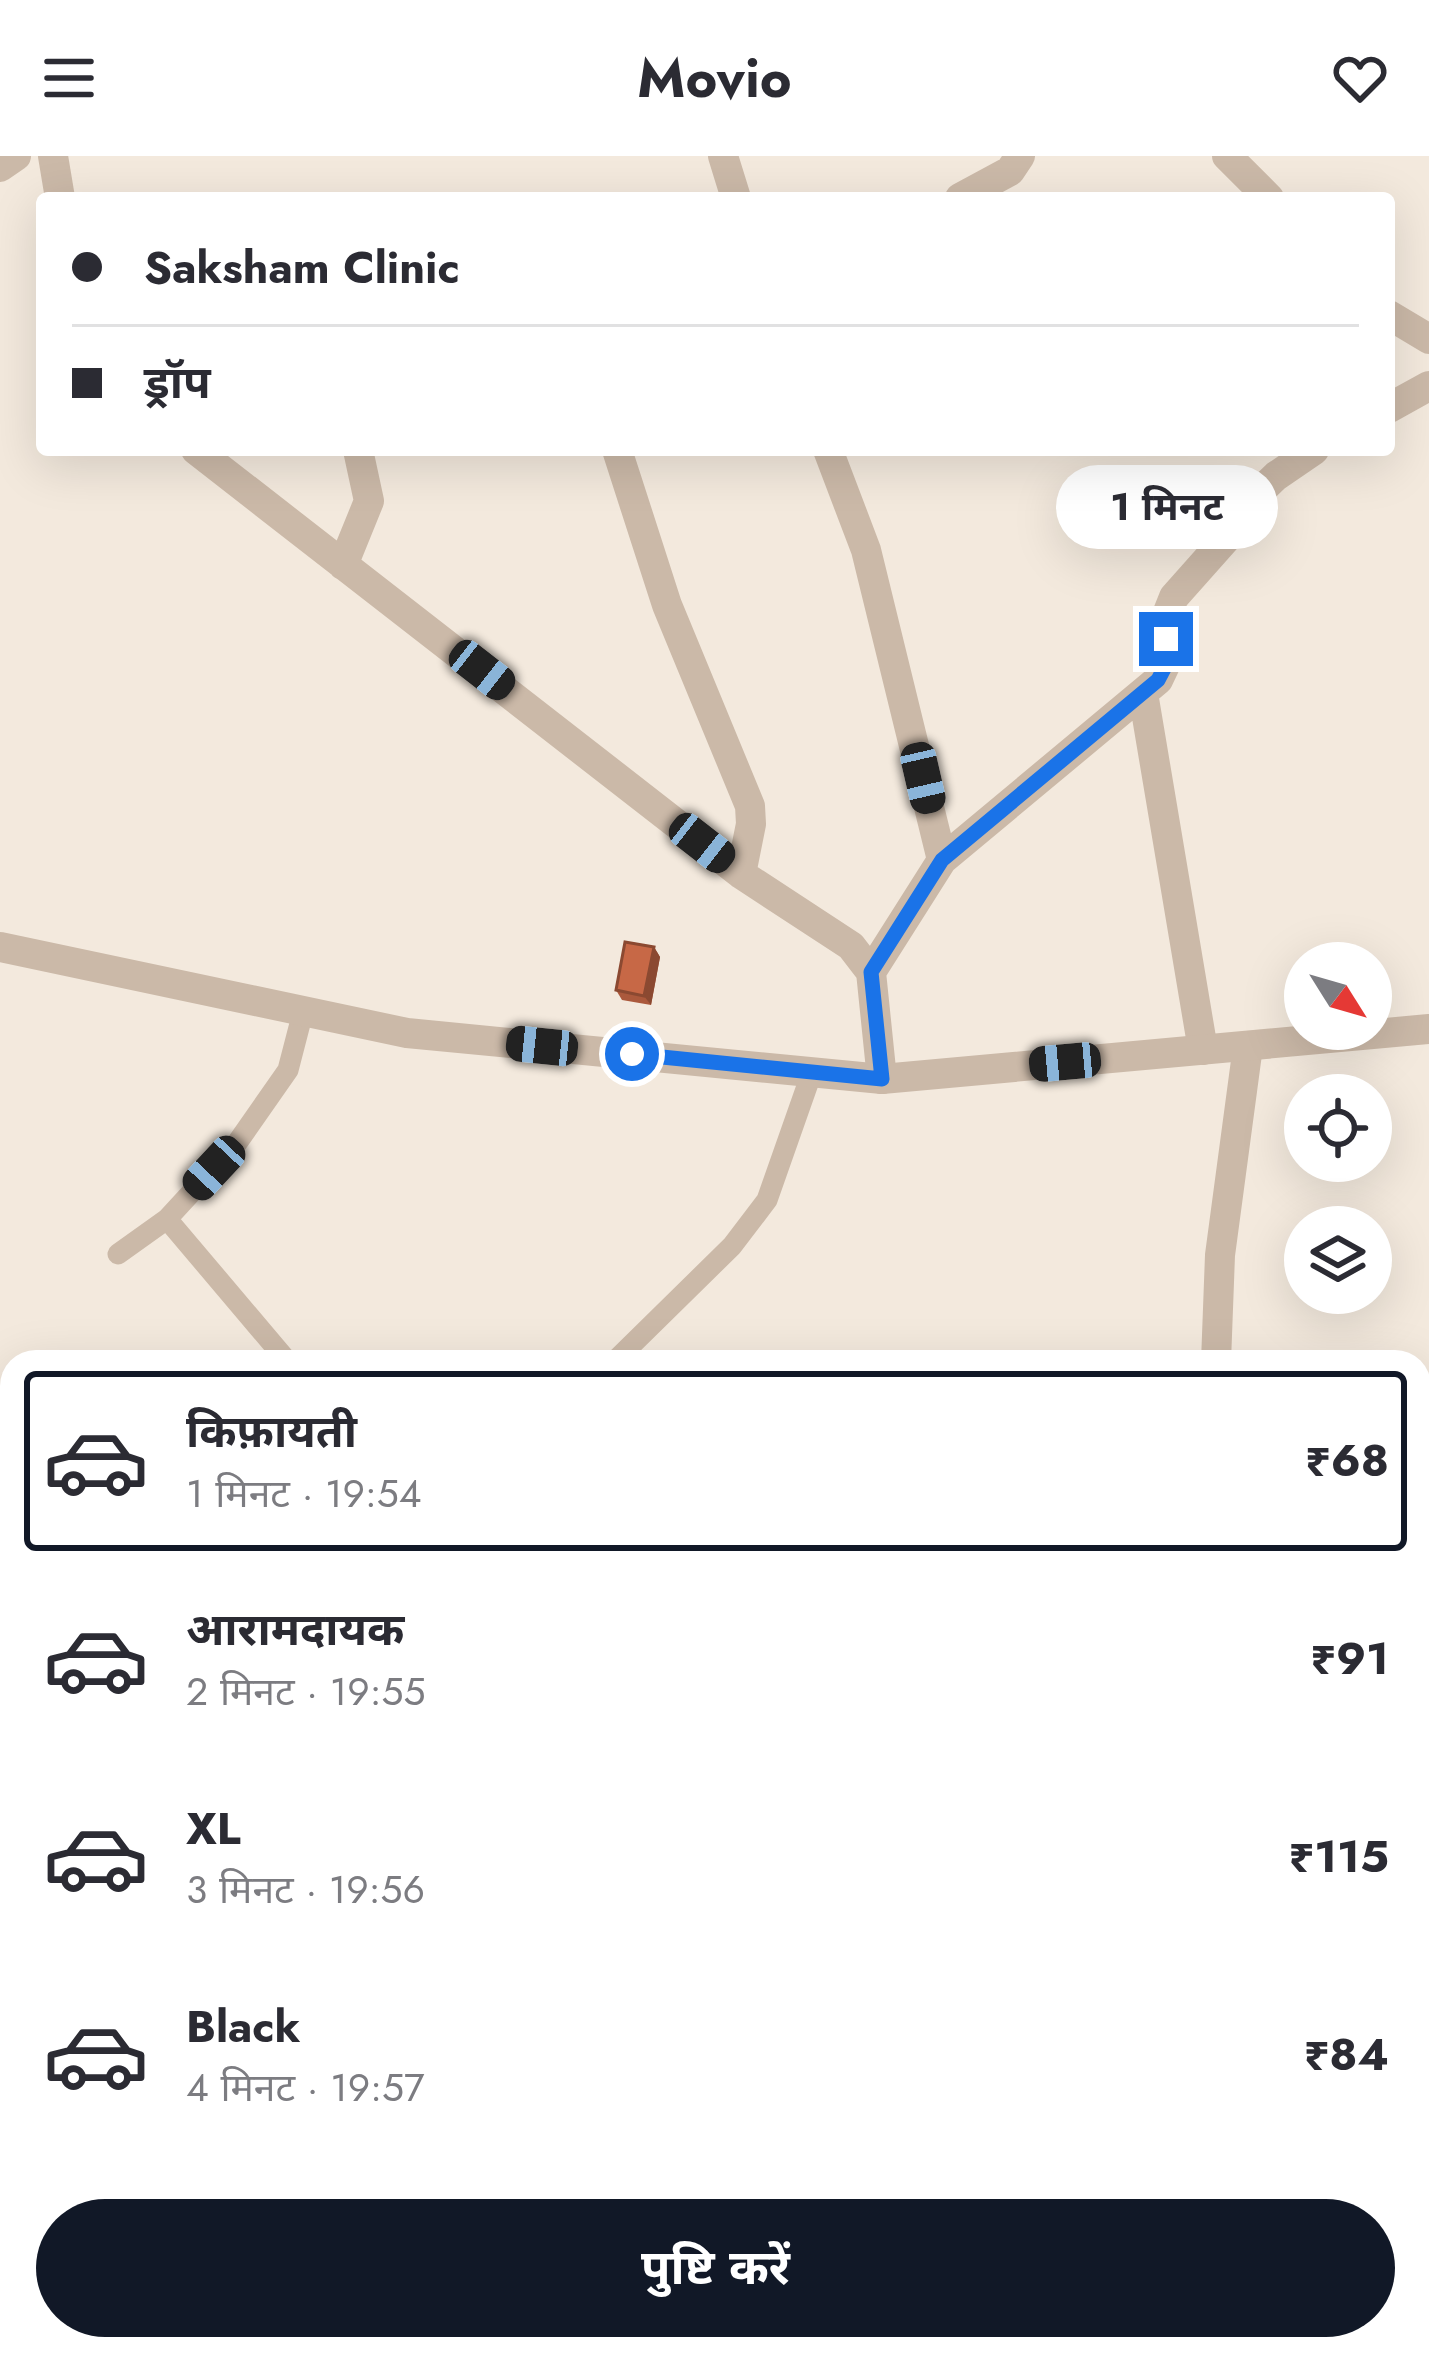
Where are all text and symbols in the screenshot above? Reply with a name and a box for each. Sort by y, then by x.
text: Movio [637,39,792,117]
icon: menu [36,45,102,111]
icon: heart [1327,45,1393,111]
text: Saksham Clinic [144,235,460,300]
text: ड्रॉप [144,350,211,415]
callout: 1 मिनट [1055,465,1277,549]
text: 1 मिनट [1110,478,1224,535]
route end [1139,612,1193,666]
car [443,634,521,706]
car [897,739,949,817]
car [663,807,741,879]
north arrow [1284,942,1392,1050]
map controls [1284,942,1392,1314]
car [504,1024,580,1068]
route start [605,1027,659,1081]
car [1028,1041,1102,1083]
button: locate [1284,1074,1392,1182]
car [176,1129,252,1207]
button: layers [1284,1206,1392,1314]
text: किफ़ायती [186,1399,357,1464]
icon: car [42,1407,150,1515]
text: ₹68 [1305,1428,1389,1493]
text: 1 मिनट · 19:54 [186,1465,422,1522]
text: आरामदायक [186,1597,404,1662]
icon: car [42,1605,150,1713]
text: ₹91 [1310,1626,1389,1691]
text: 2 मिनट · 19:55 [186,1663,425,1720]
text: XL [186,1796,241,1861]
icon: car [42,1803,150,1911]
text: ₹115 [1288,1824,1389,1889]
text: 3 मिनट · 19:56 [186,1861,425,1918]
text: Black [186,1994,300,2059]
icon: car [42,2001,150,2109]
text: ₹84 [1304,2022,1389,2087]
text: 4 मिनट · 19:57 [186,2059,424,2116]
button: पुष्टि करें [36,2199,1395,2337]

